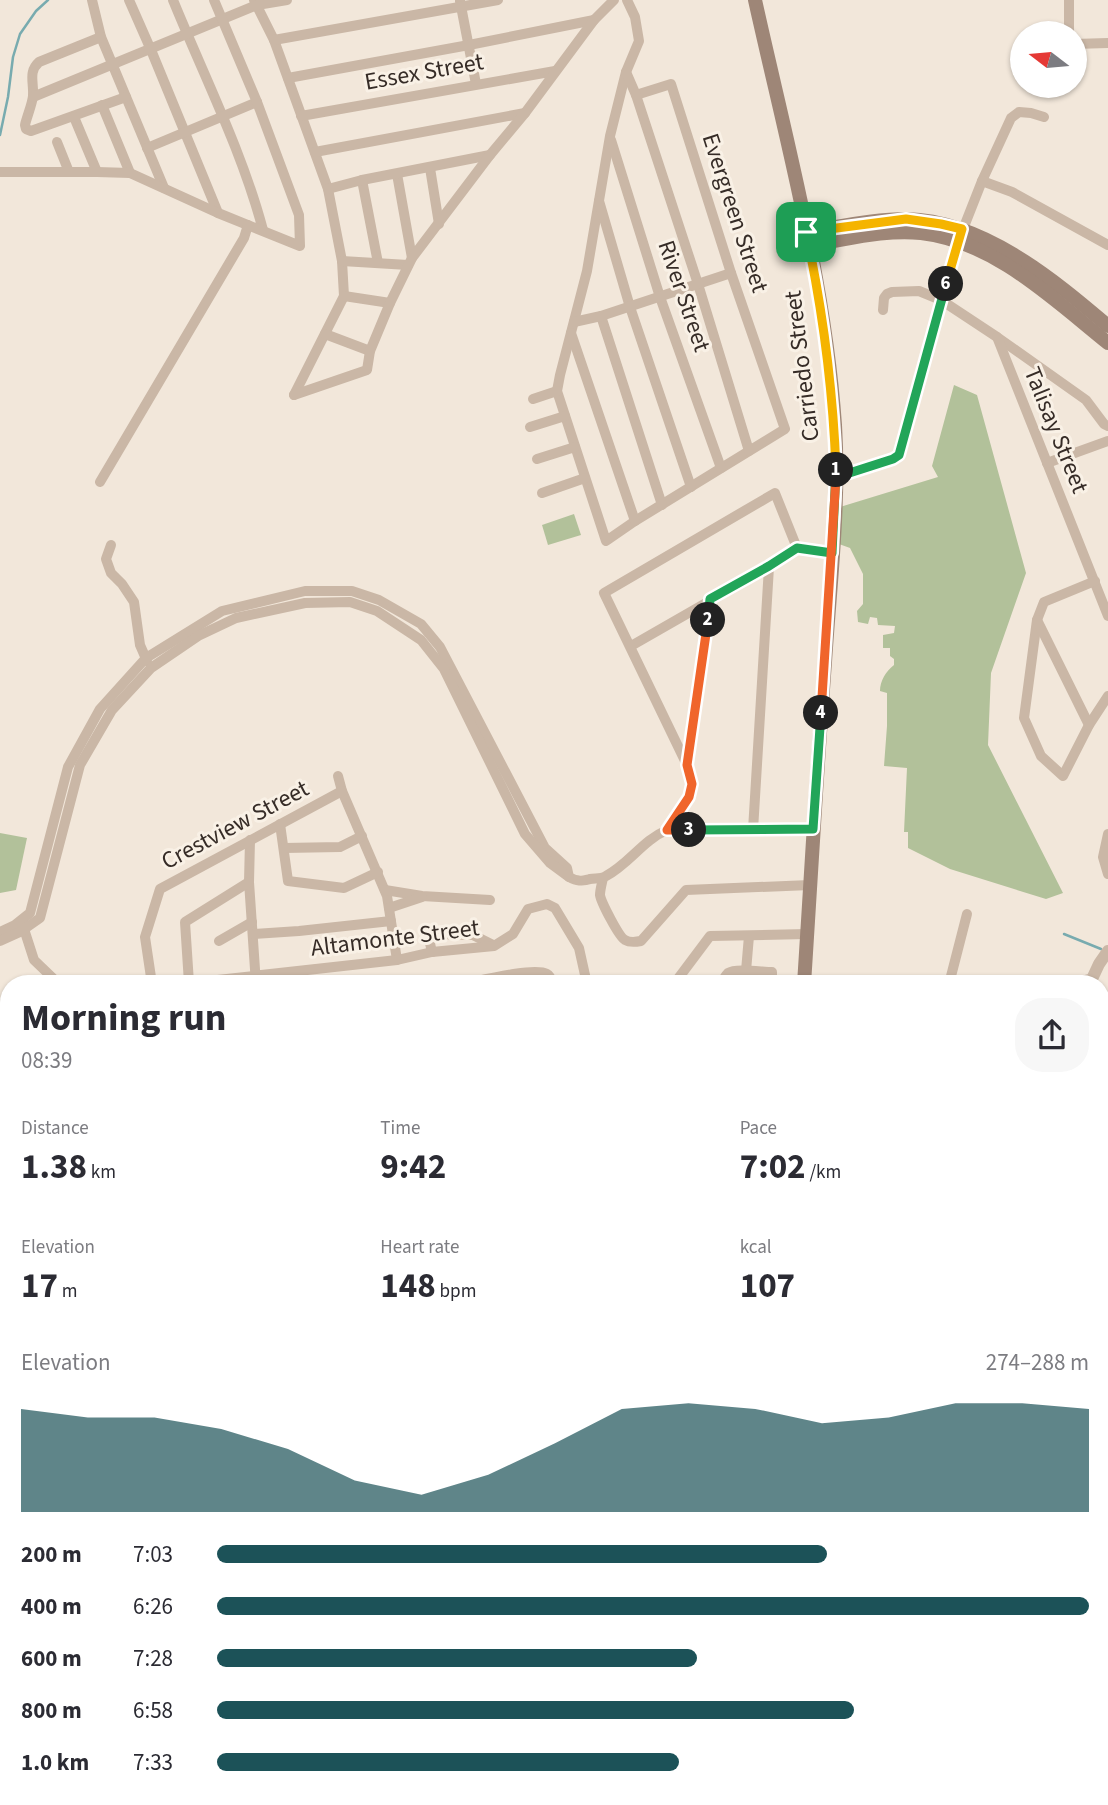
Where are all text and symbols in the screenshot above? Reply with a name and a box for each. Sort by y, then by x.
north arrow [1010,21,1087,98]
map controls [1010,21,1087,98]
street label: Essex Street [362,44,486,100]
street label: Evergreen Street [693,129,777,297]
pin [776,202,836,262]
icon: arrive [787,213,825,251]
street label: River Street [649,236,719,356]
pin: 6 [928,266,964,302]
text: 6 [940,270,951,297]
street label: Carriedo Street [775,289,829,443]
street label: Talisay Street [1015,362,1097,498]
pin: 1 [818,452,854,488]
text: 1 [830,456,841,483]
pin: 2 [690,602,726,638]
text: 2 [702,606,713,633]
pin: 4 [804,696,838,730]
text: 4 [815,699,826,726]
street label: Crestview Street [155,771,315,879]
pin: 3 [672,812,706,848]
text: 3 [683,816,694,843]
street label: Altamonte Street [309,910,481,966]
text: Morning run [21,991,226,1045]
button: share [1015,998,1089,1072]
text: 08:39 [21,1044,72,1077]
text: Distance [21,1115,89,1142]
text: Time [380,1115,420,1142]
text: Pace [740,1115,777,1142]
text: 1.38 [21,1142,87,1192]
text: 9:42 [380,1142,446,1192]
text: 7:02 [740,1142,806,1192]
text: km [87,1159,116,1186]
text: /km [806,1159,841,1186]
text: Elevation [21,1234,95,1261]
text: Heart rate [380,1234,459,1261]
text: kcal [740,1234,772,1261]
text: 17 [21,1261,58,1311]
text: 148 [380,1261,436,1311]
text: 107 [740,1261,795,1311]
text: m [58,1278,78,1305]
text: bpm [436,1278,476,1305]
text: Elevation [21,1346,111,1379]
text: 274–288 m [986,1346,1089,1379]
text: 200 m [21,1538,82,1571]
text: 7:03 [133,1538,173,1571]
text: 400 m [21,1590,82,1623]
text: 6:26 [133,1590,173,1623]
text: 600 m [21,1642,82,1675]
text: 7:28 [133,1642,173,1675]
text: 800 m [21,1694,82,1727]
text: 6:58 [133,1694,173,1727]
text: 1.0 km [21,1746,89,1779]
text: 7:33 [133,1746,173,1779]

